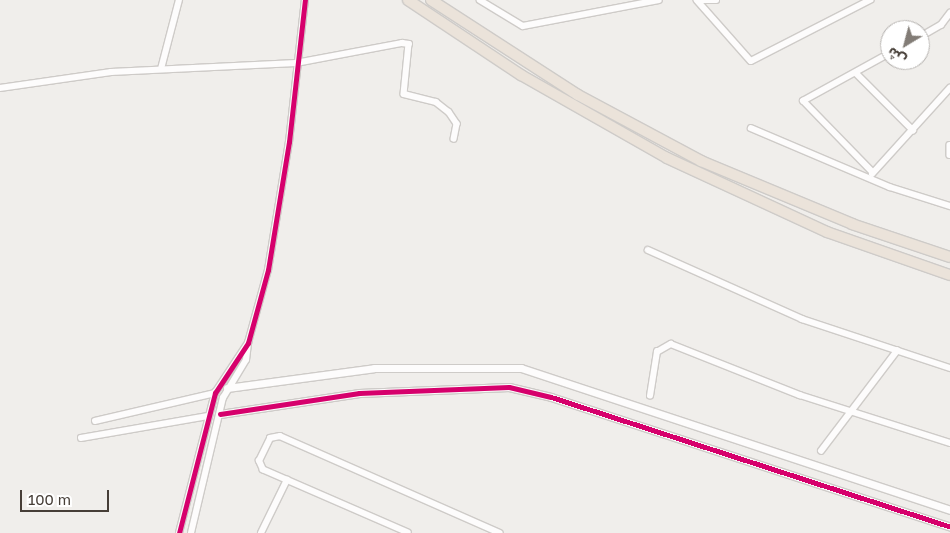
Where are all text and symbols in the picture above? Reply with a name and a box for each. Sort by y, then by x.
north arrow [880,20,930,70]
text: ش [883,44,909,69]
scale bar [22,480,111,512]
text: 100 m [28,490,71,508]

